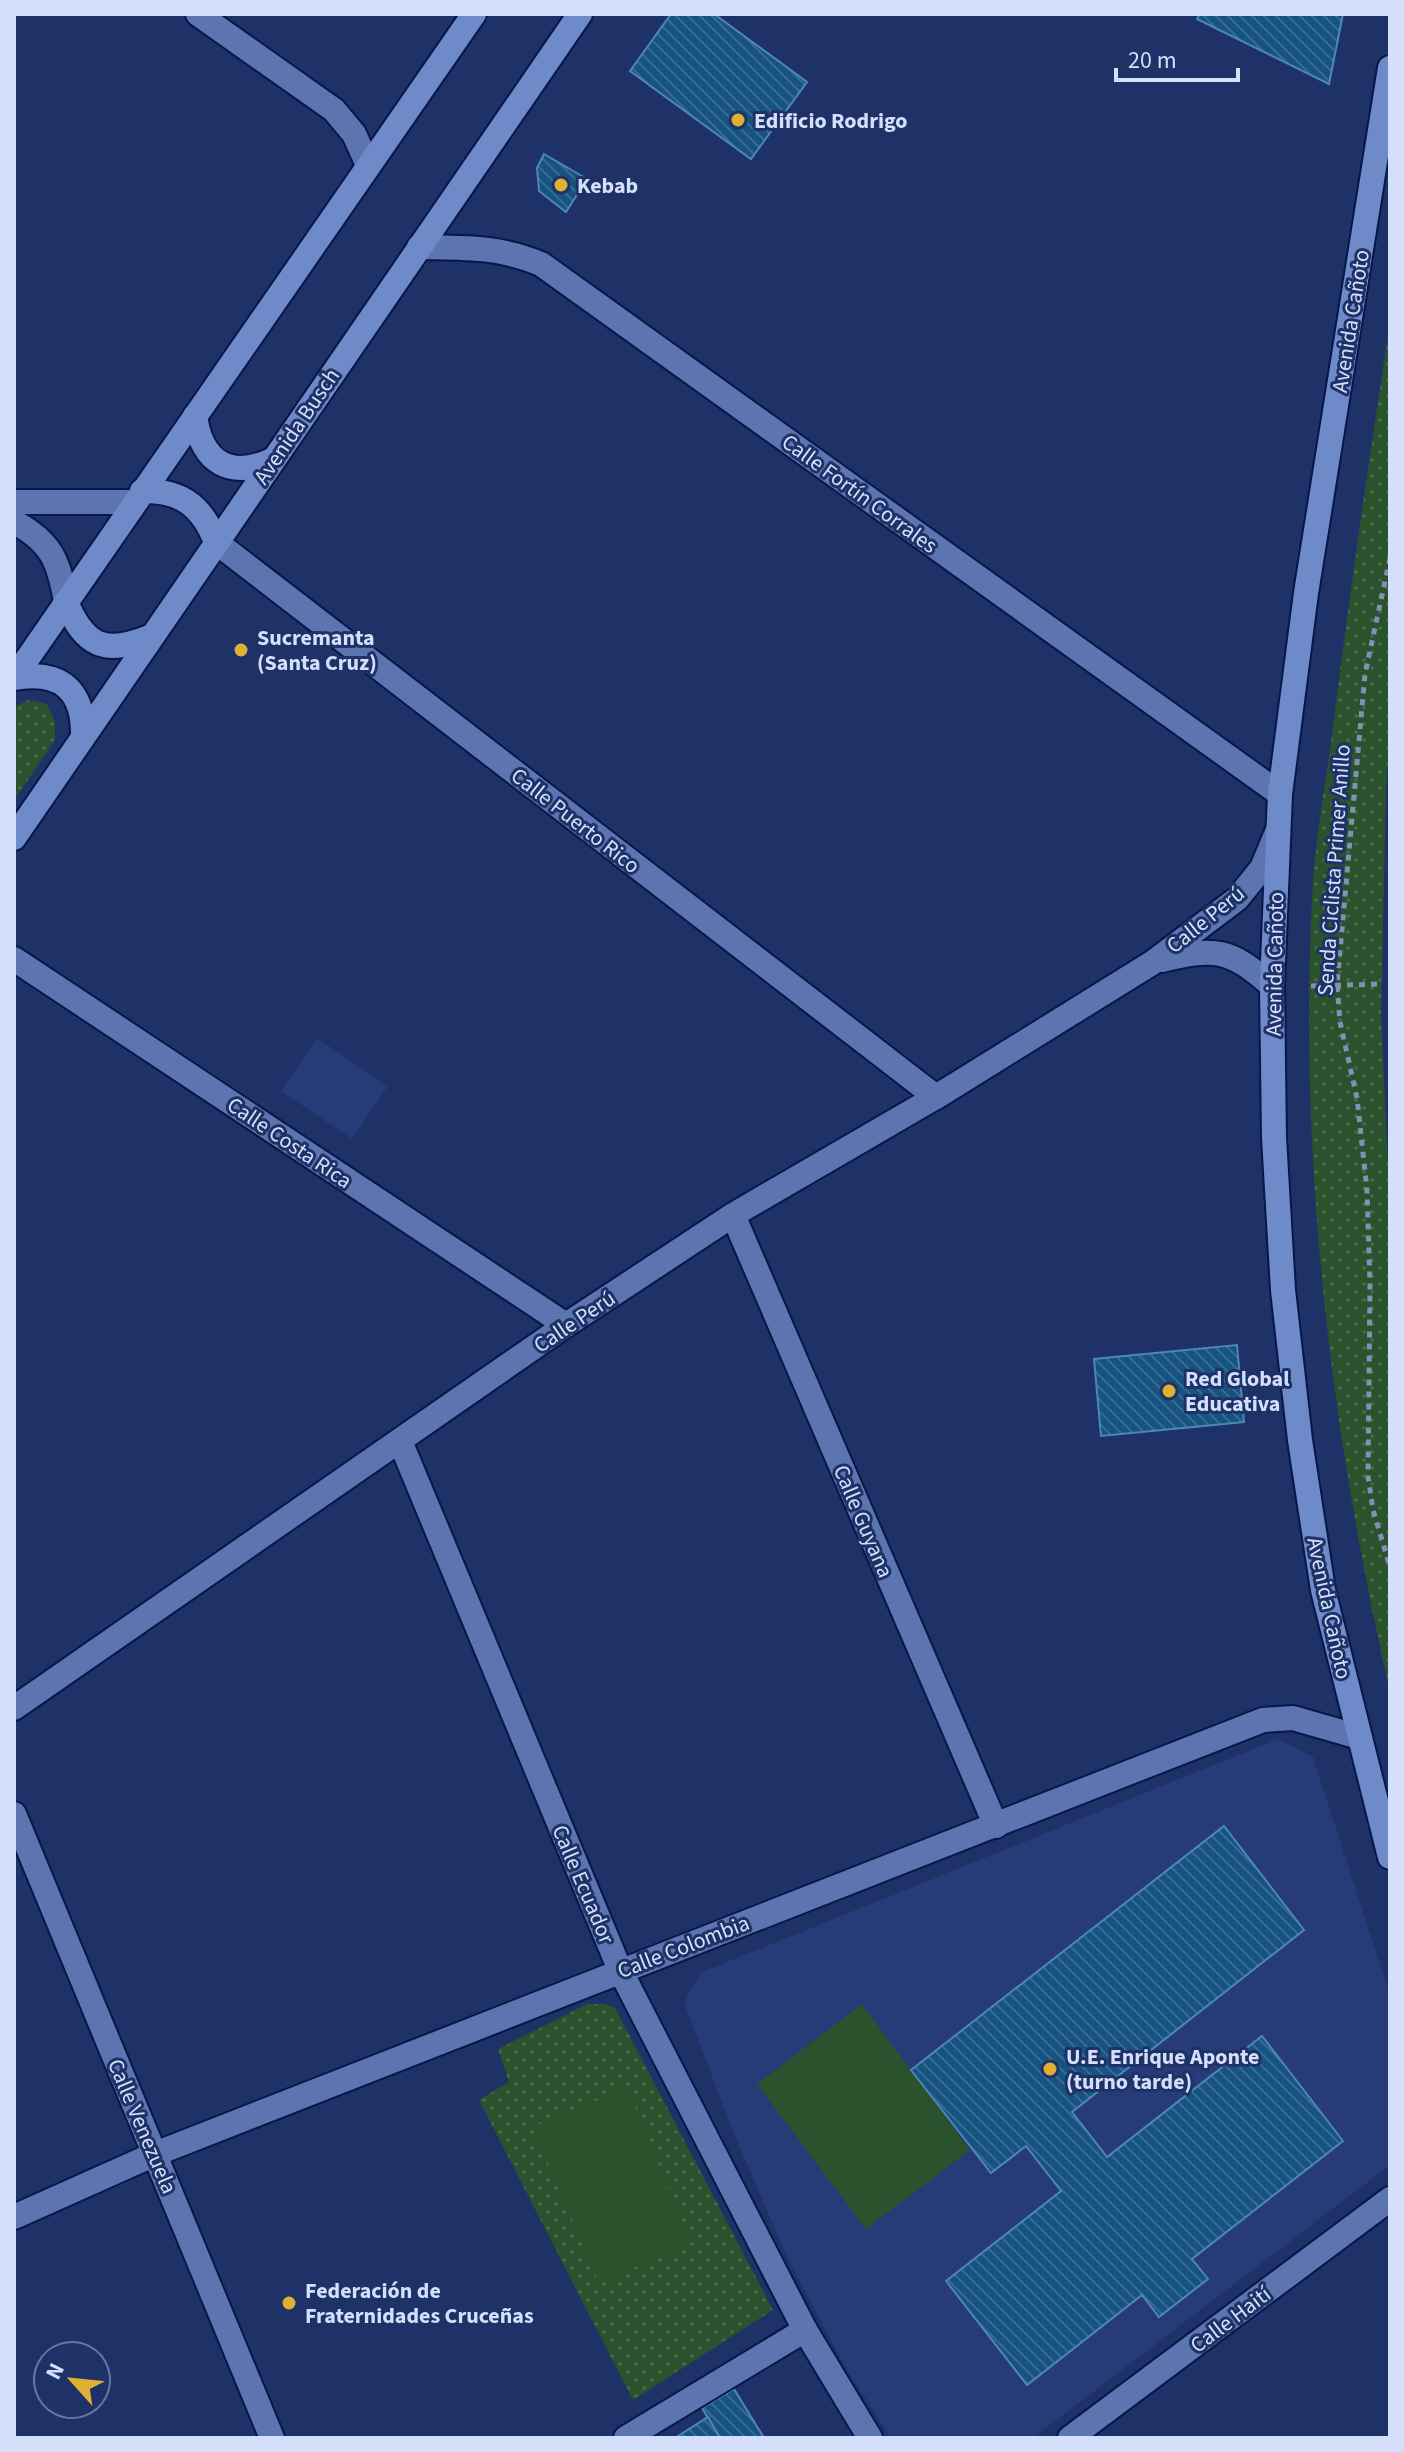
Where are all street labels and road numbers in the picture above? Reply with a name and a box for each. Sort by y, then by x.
street label: Avenida Cañoto [1324,247,1378,395]
street label: Avenida Busch [246,362,348,491]
street label: Calle Fortín Corrales [775,426,944,561]
street label: Senda Ciclista Primer Anillo [1309,743,1359,997]
street label: Calle Puerto Rico [504,760,647,881]
street label: Calle Perú [1160,878,1252,961]
street label: Avenida Cañoto [1258,892,1292,1036]
street label: Calle Costa Rica [221,1089,358,1197]
street label: Calle Perú [527,1283,622,1361]
street label: Calle Guyana [825,1460,901,1583]
street label: Avenida Cañoto [1298,1534,1360,1682]
street label: Calle Ecuador [544,1820,623,1949]
street label: Calle Colombia [613,1907,754,1987]
street label: Calle Venezuela [99,2054,185,2199]
street label: Calle Haití [1183,2278,1278,2361]

